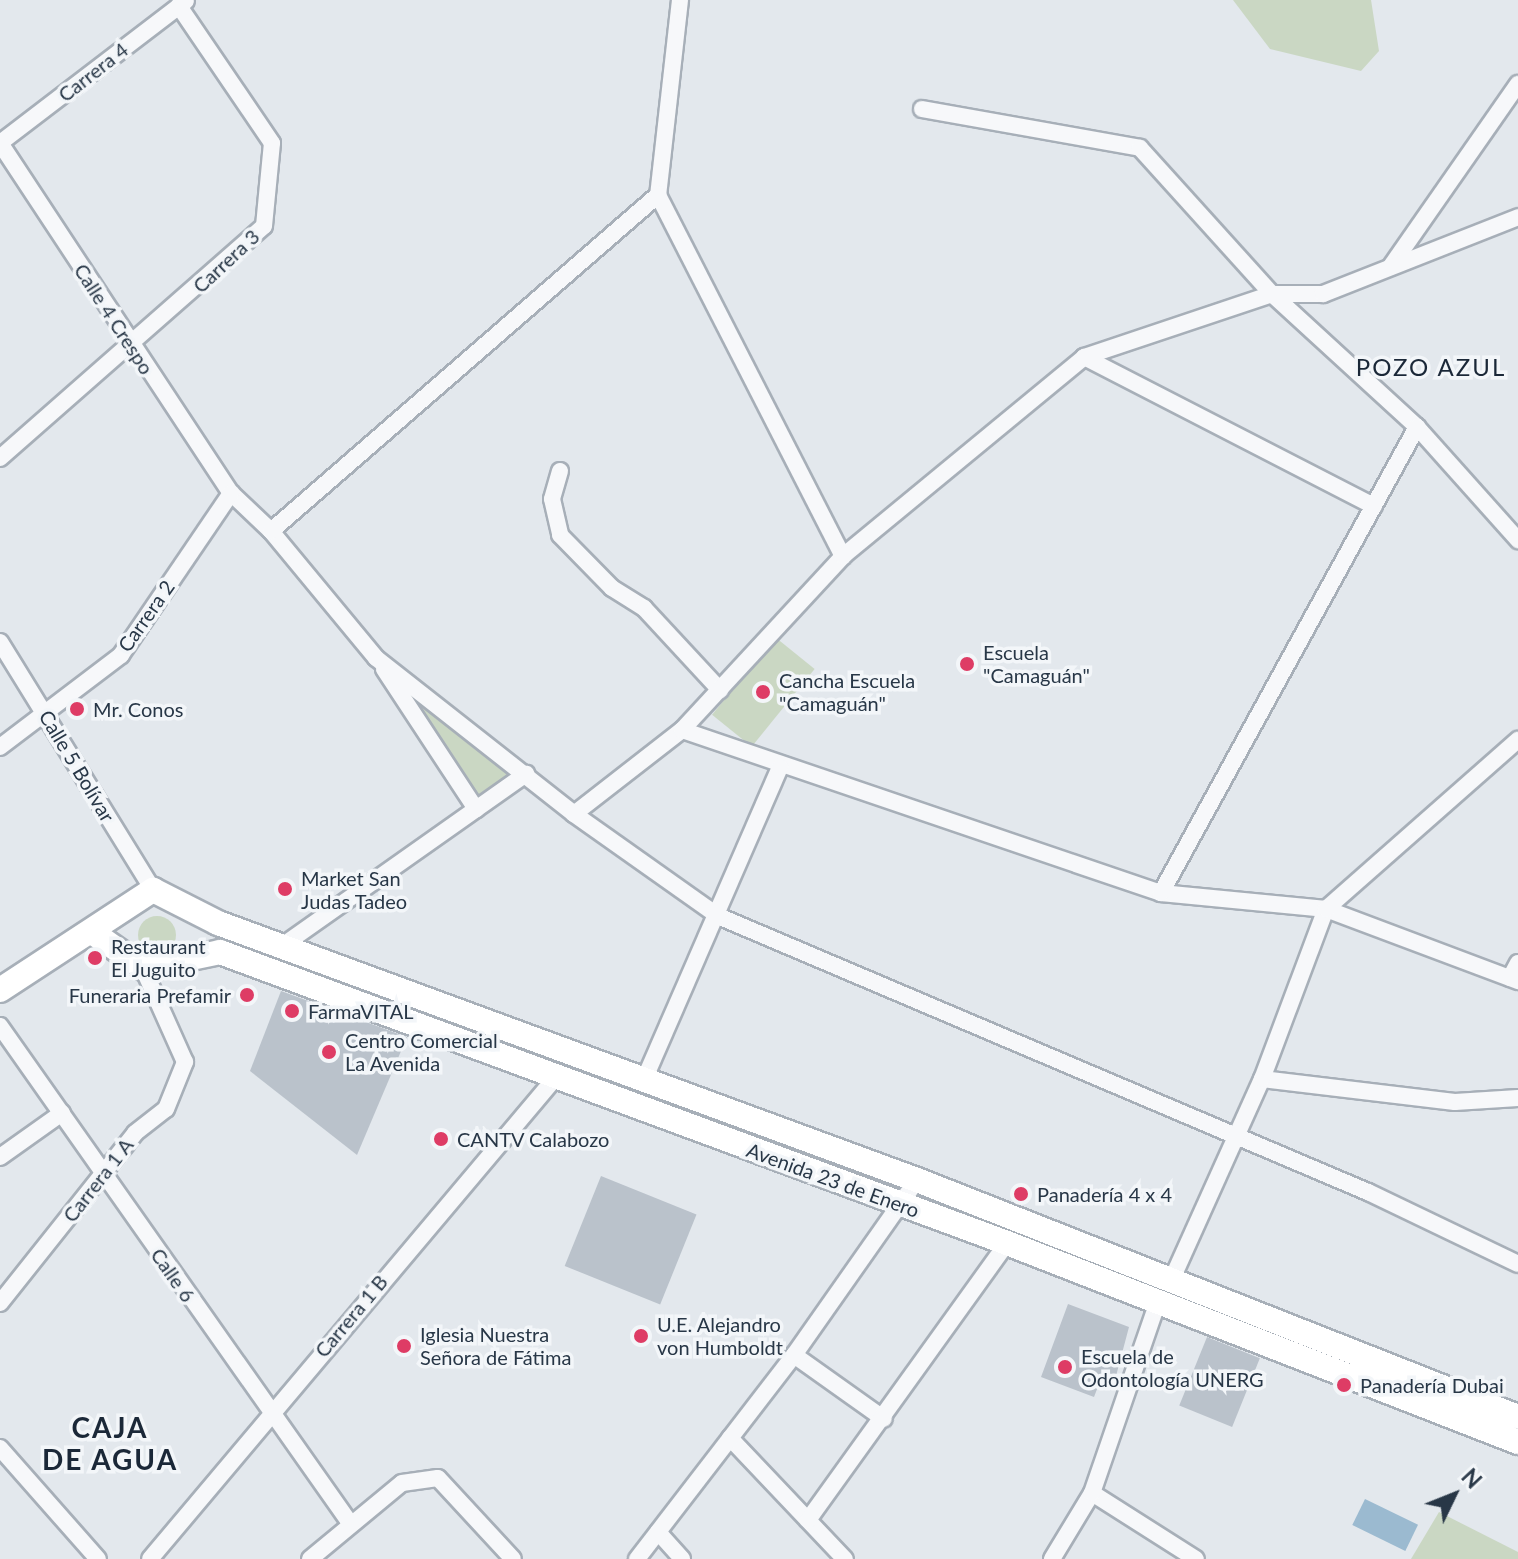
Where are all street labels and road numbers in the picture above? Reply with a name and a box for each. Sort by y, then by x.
street label: Carrera 4 [53,37,133,107]
street label: Carrera 3 [188,224,264,298]
street label: Calle 4 Crespo [69,259,159,379]
street label: Carrera 2 [113,576,179,656]
street label: Calle 5 Bolívar [34,706,120,826]
street label: Carrera 1 A [58,1133,138,1227]
street label: Avenida 23 de Enero [743,1138,923,1222]
street label: Calle 6 [146,1244,200,1306]
street label: Carrera 1 B [310,1270,392,1362]

